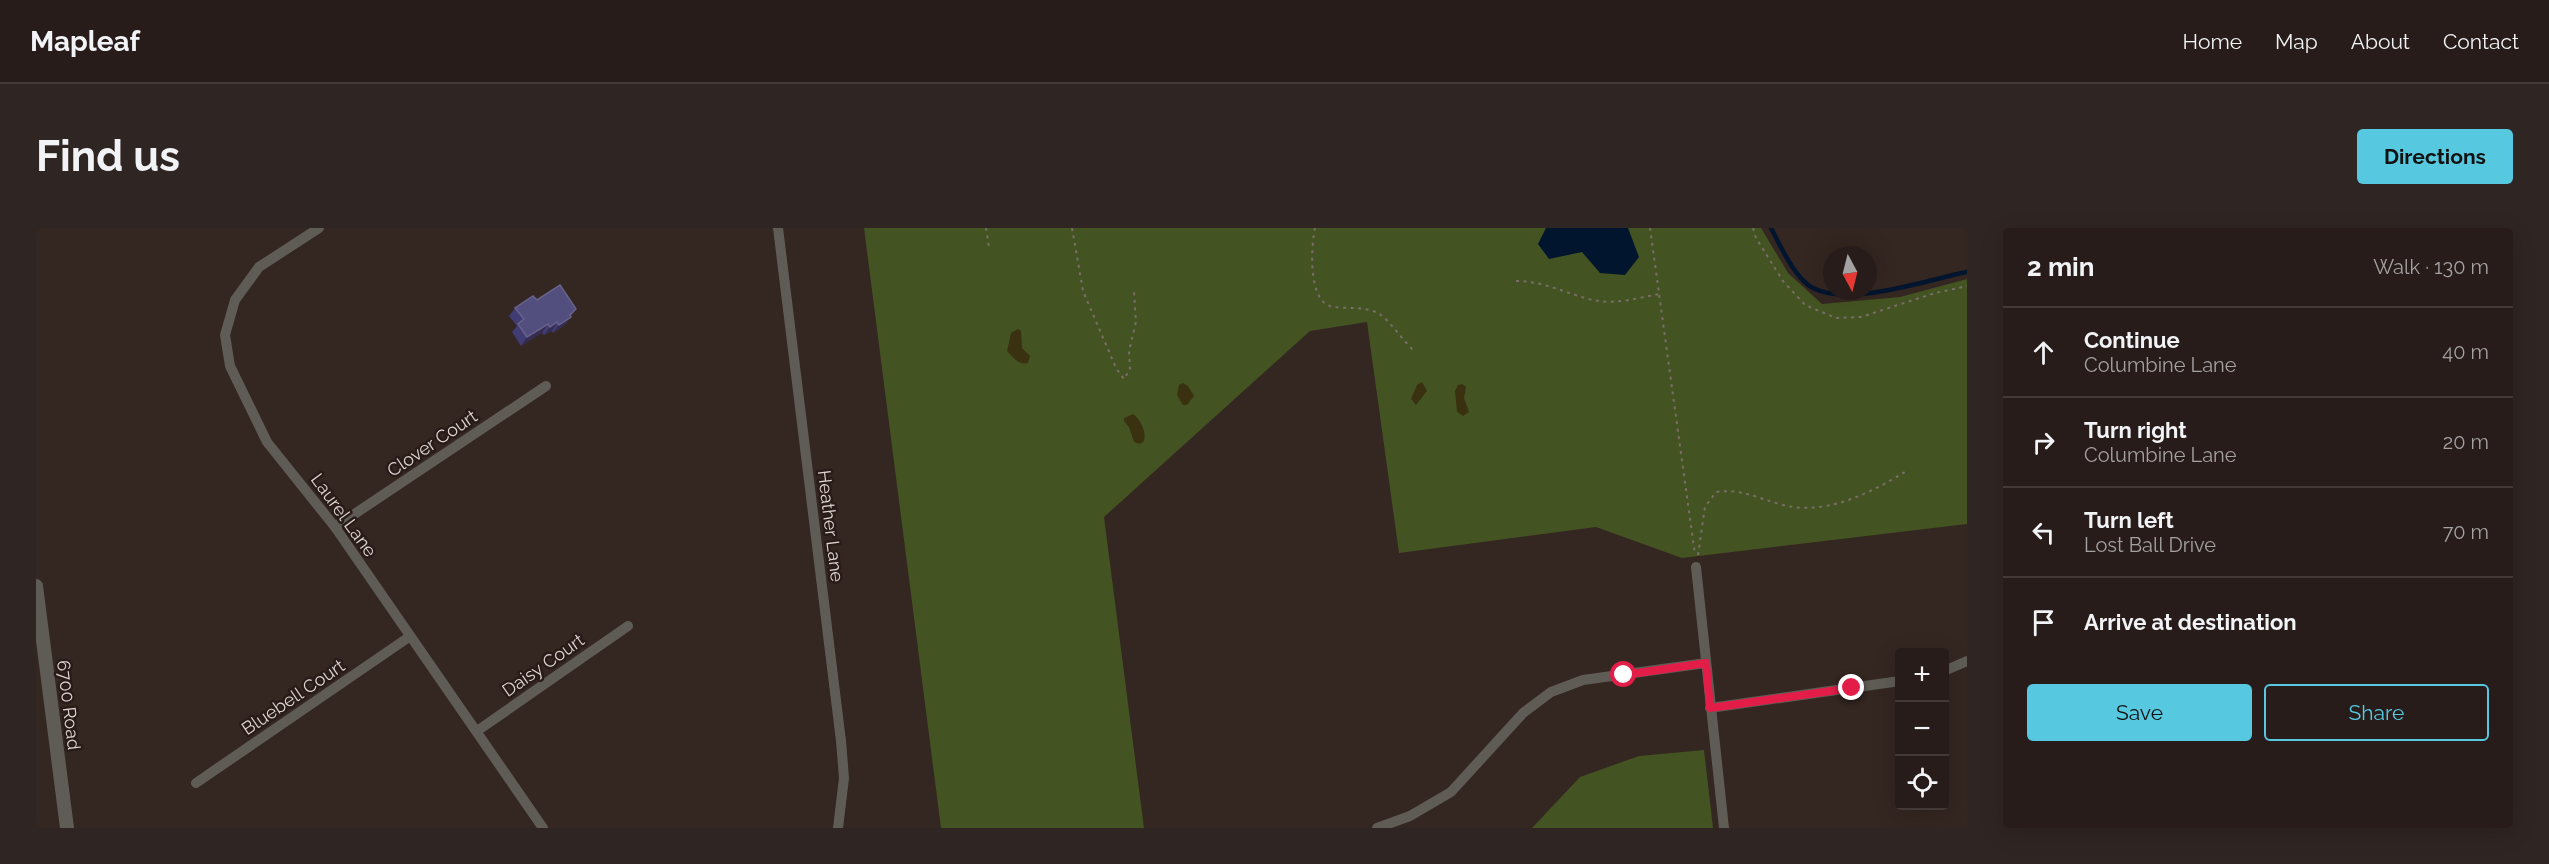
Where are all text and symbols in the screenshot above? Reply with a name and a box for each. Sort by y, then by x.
text: Mapleaf [30,25,140,58]
text: Home [2183,29,2242,54]
text: Map [2275,29,2318,54]
text: About [2351,29,2410,54]
text: Contact [2443,29,2519,54]
button: Directions [2357,129,2513,184]
text: Find us [36,132,180,181]
north arrow [1823,246,1877,300]
text: 2 min [2027,252,2094,282]
text: Walk · 130 m [2373,255,2489,279]
text: Continue [2084,327,2180,353]
icon: ahead [2027,336,2060,369]
text: 40 m [2442,340,2489,364]
text: Columbine Lane [2084,353,2236,377]
street label: Clover Court [383,405,481,481]
text: Turn right [2084,417,2187,443]
icon: right [2027,426,2060,459]
text: 20 m [2443,430,2489,454]
text: Columbine Lane [2084,443,2236,467]
street label: Laurel Lane [307,469,382,561]
street label: Heather Lane [814,469,848,583]
text: Turn left [2084,507,2174,533]
icon: left [2027,516,2060,549]
text: 70 m [2443,520,2489,544]
text: Lost Ball Drive [2084,533,2216,557]
icon: arrive [2027,606,2060,639]
text: Arrive at destination [2084,609,2297,635]
street label: Daisy Court [498,629,588,701]
map controls [1895,648,1949,810]
button: + [1895,648,1949,702]
street label: Bluebell Court [237,655,349,739]
street label: 6700 Road [53,659,85,751]
route start [1610,661,1636,687]
route end [1838,674,1864,700]
button: Save [2027,684,2252,741]
button: Share [2264,684,2489,741]
button: − [1895,702,1949,756]
button: locate [1895,756,1949,810]

